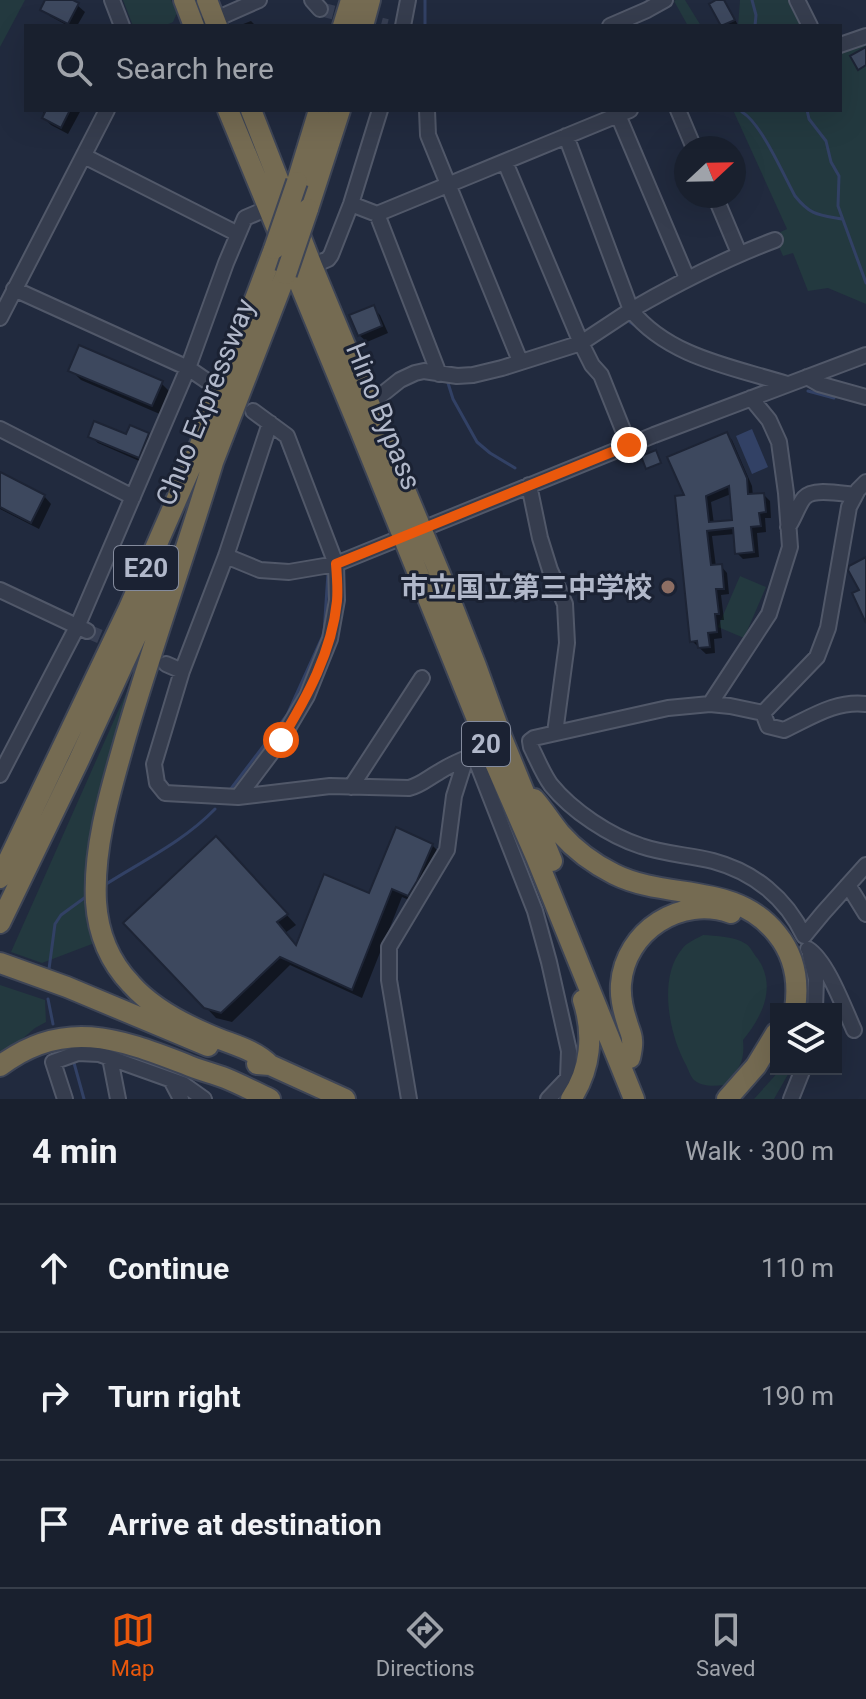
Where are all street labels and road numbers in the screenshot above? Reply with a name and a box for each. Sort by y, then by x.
street label: Chuo Expressway [149,294,262,510]
street label: Hino Bypass [339,338,428,495]
road number: E20 [114,546,178,590]
road number: 20 [462,722,510,766]

